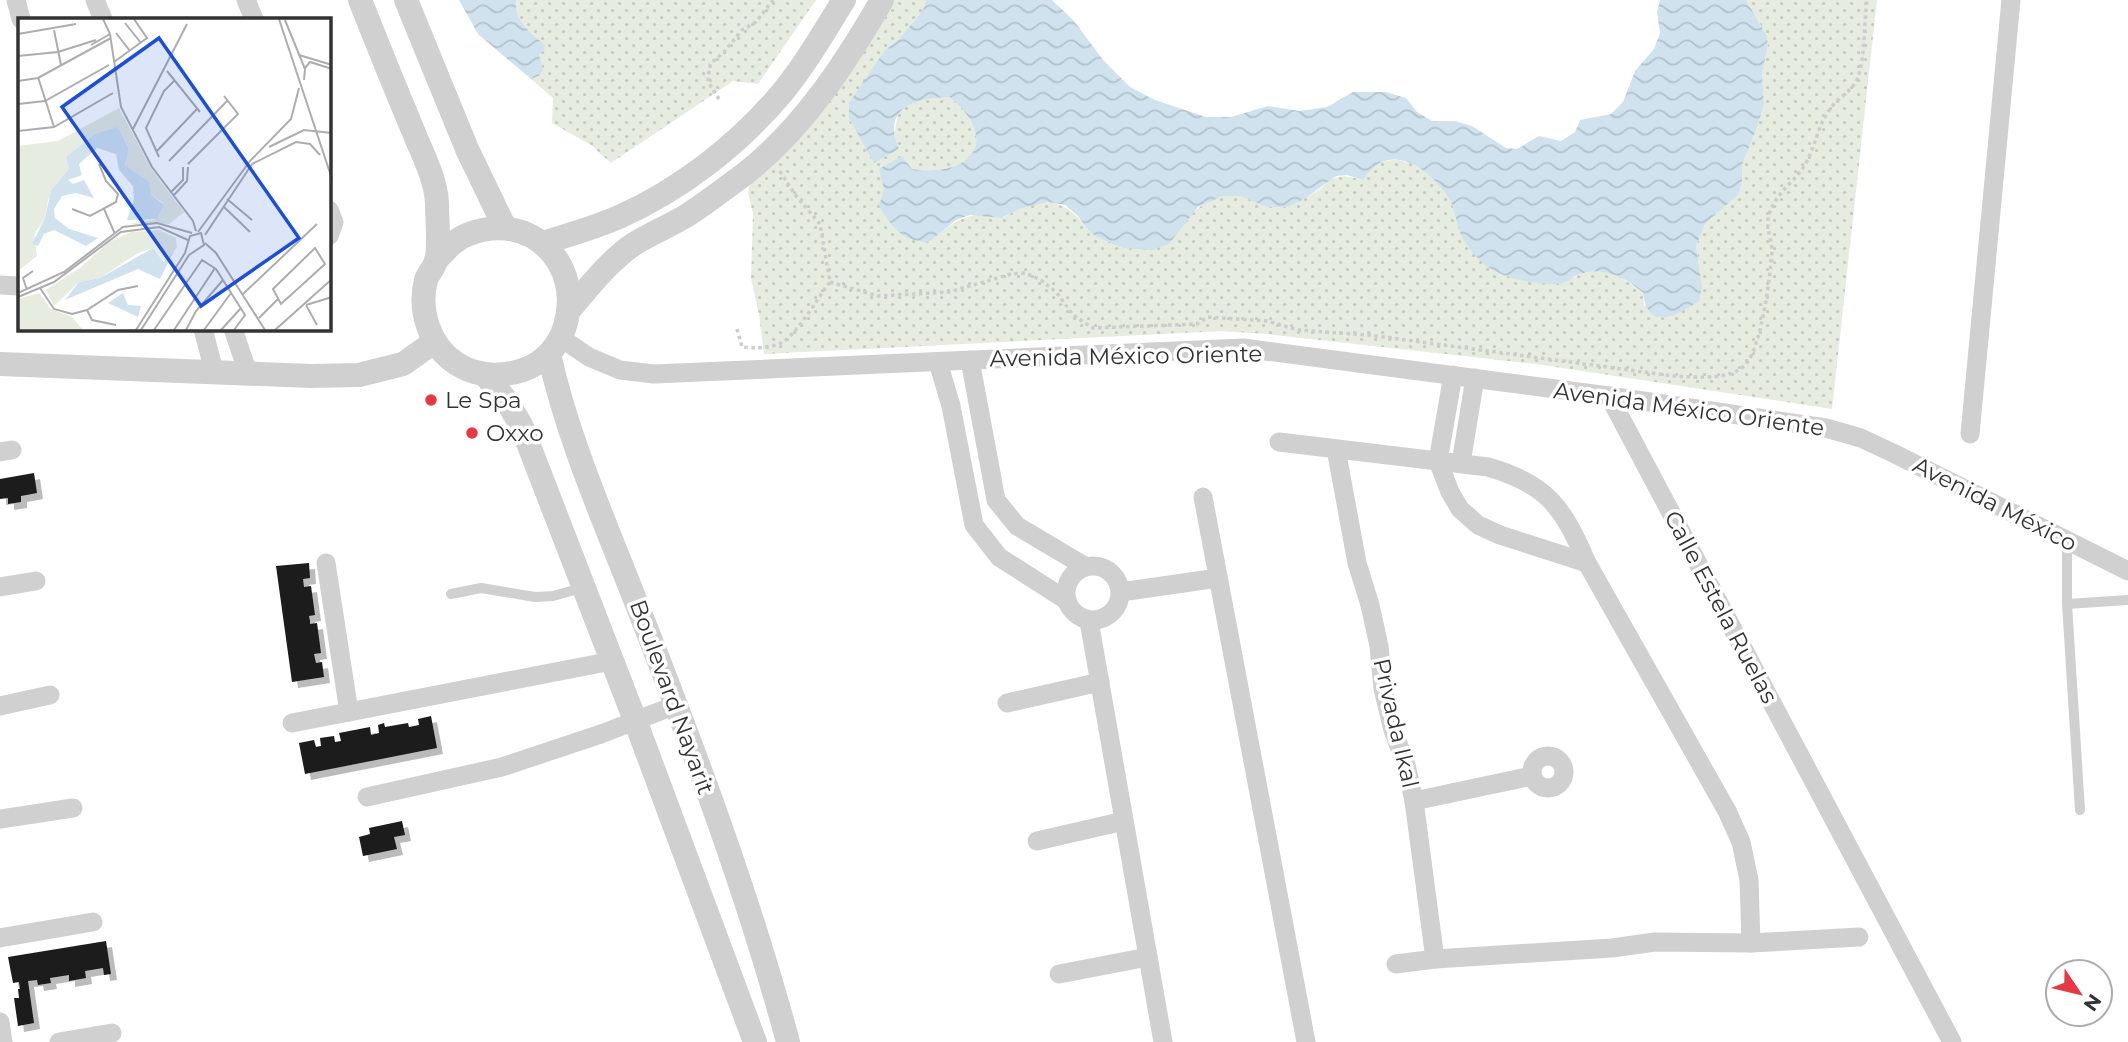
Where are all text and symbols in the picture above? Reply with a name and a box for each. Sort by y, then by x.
inset map [18,18,331,331]
street label: Avenida México Oriente [989,340,1263,372]
street label: Avenida México Oriente [1552,376,1826,442]
place label: Le Spa [445,386,522,414]
marker: Le Spa [423,392,439,408]
place label: Oxxo [486,419,544,447]
marker: Oxxo [464,425,480,441]
street label: Avenida México [1908,451,2082,557]
street label: Calle Estela Ruelas [1658,506,1784,708]
street label: Boulevard Nayarit [624,596,720,798]
street label: Privada Ikal [1367,655,1425,791]
north arrow [2044,958,2114,1028]
text: N [2079,990,2106,1015]

